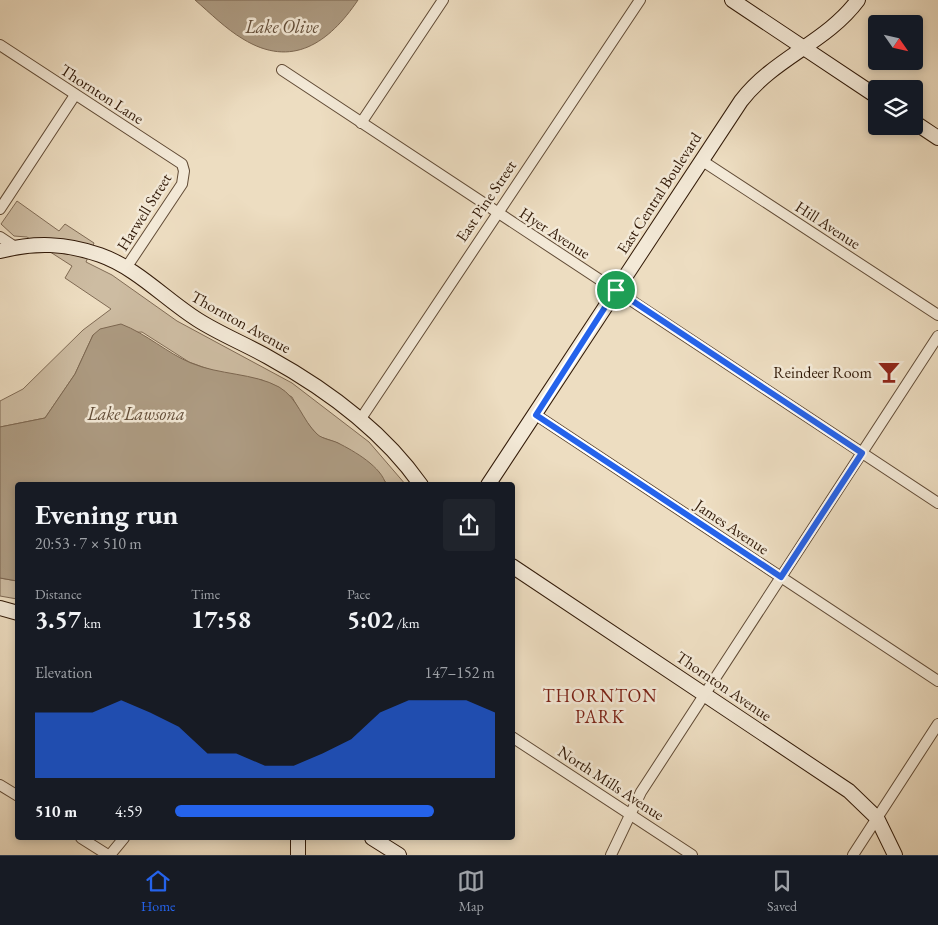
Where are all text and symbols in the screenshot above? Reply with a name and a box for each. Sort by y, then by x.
water label: Lake Olive [244,15,320,38]
north arrow [868,15,922,70]
map controls [868,15,923,135]
street label: Thornton Lane [56,59,148,129]
button: layers [868,80,923,135]
street label: East Central Boulevard [612,128,707,258]
street label: East Pine Street [451,156,521,246]
street label: Harwell Street [112,169,176,255]
street label: Hill Avenue [791,196,865,254]
street label: Hyer Avenue [516,202,594,264]
pin [595,269,637,311]
icon: arrive [602,276,630,304]
street label: Thornton Avenue [187,286,295,358]
bar icon: Reindeer Room [876,359,902,385]
place label: Reindeer Room [773,362,873,383]
water label: Lake Lawsona [86,402,185,425]
street label: James Avenue [689,493,773,559]
text: Evening run [35,496,178,532]
button: share [443,499,495,551]
text: 20:53 · 7 × 510 m [35,533,142,554]
text: Distance [35,585,82,603]
text: Time [191,585,220,603]
text: Pace [347,585,371,603]
text: 3.57 [35,603,81,635]
text: 17:58 [191,603,251,635]
text: 5:02 [347,603,394,635]
text: km [81,614,101,632]
text: /km [394,614,420,632]
street label: Thornton Avenue [672,646,776,726]
text: Elevation [35,662,93,683]
text: 147–152 m [424,662,495,683]
district label: THORNTON PARK [542,684,658,728]
street label: North Mills Avenue [554,741,668,825]
text: 510 m [35,801,77,822]
text: 4:59 [115,801,142,822]
tab: Home [141,867,176,915]
tab: Map [457,867,485,915]
tab: Saved [767,867,797,915]

